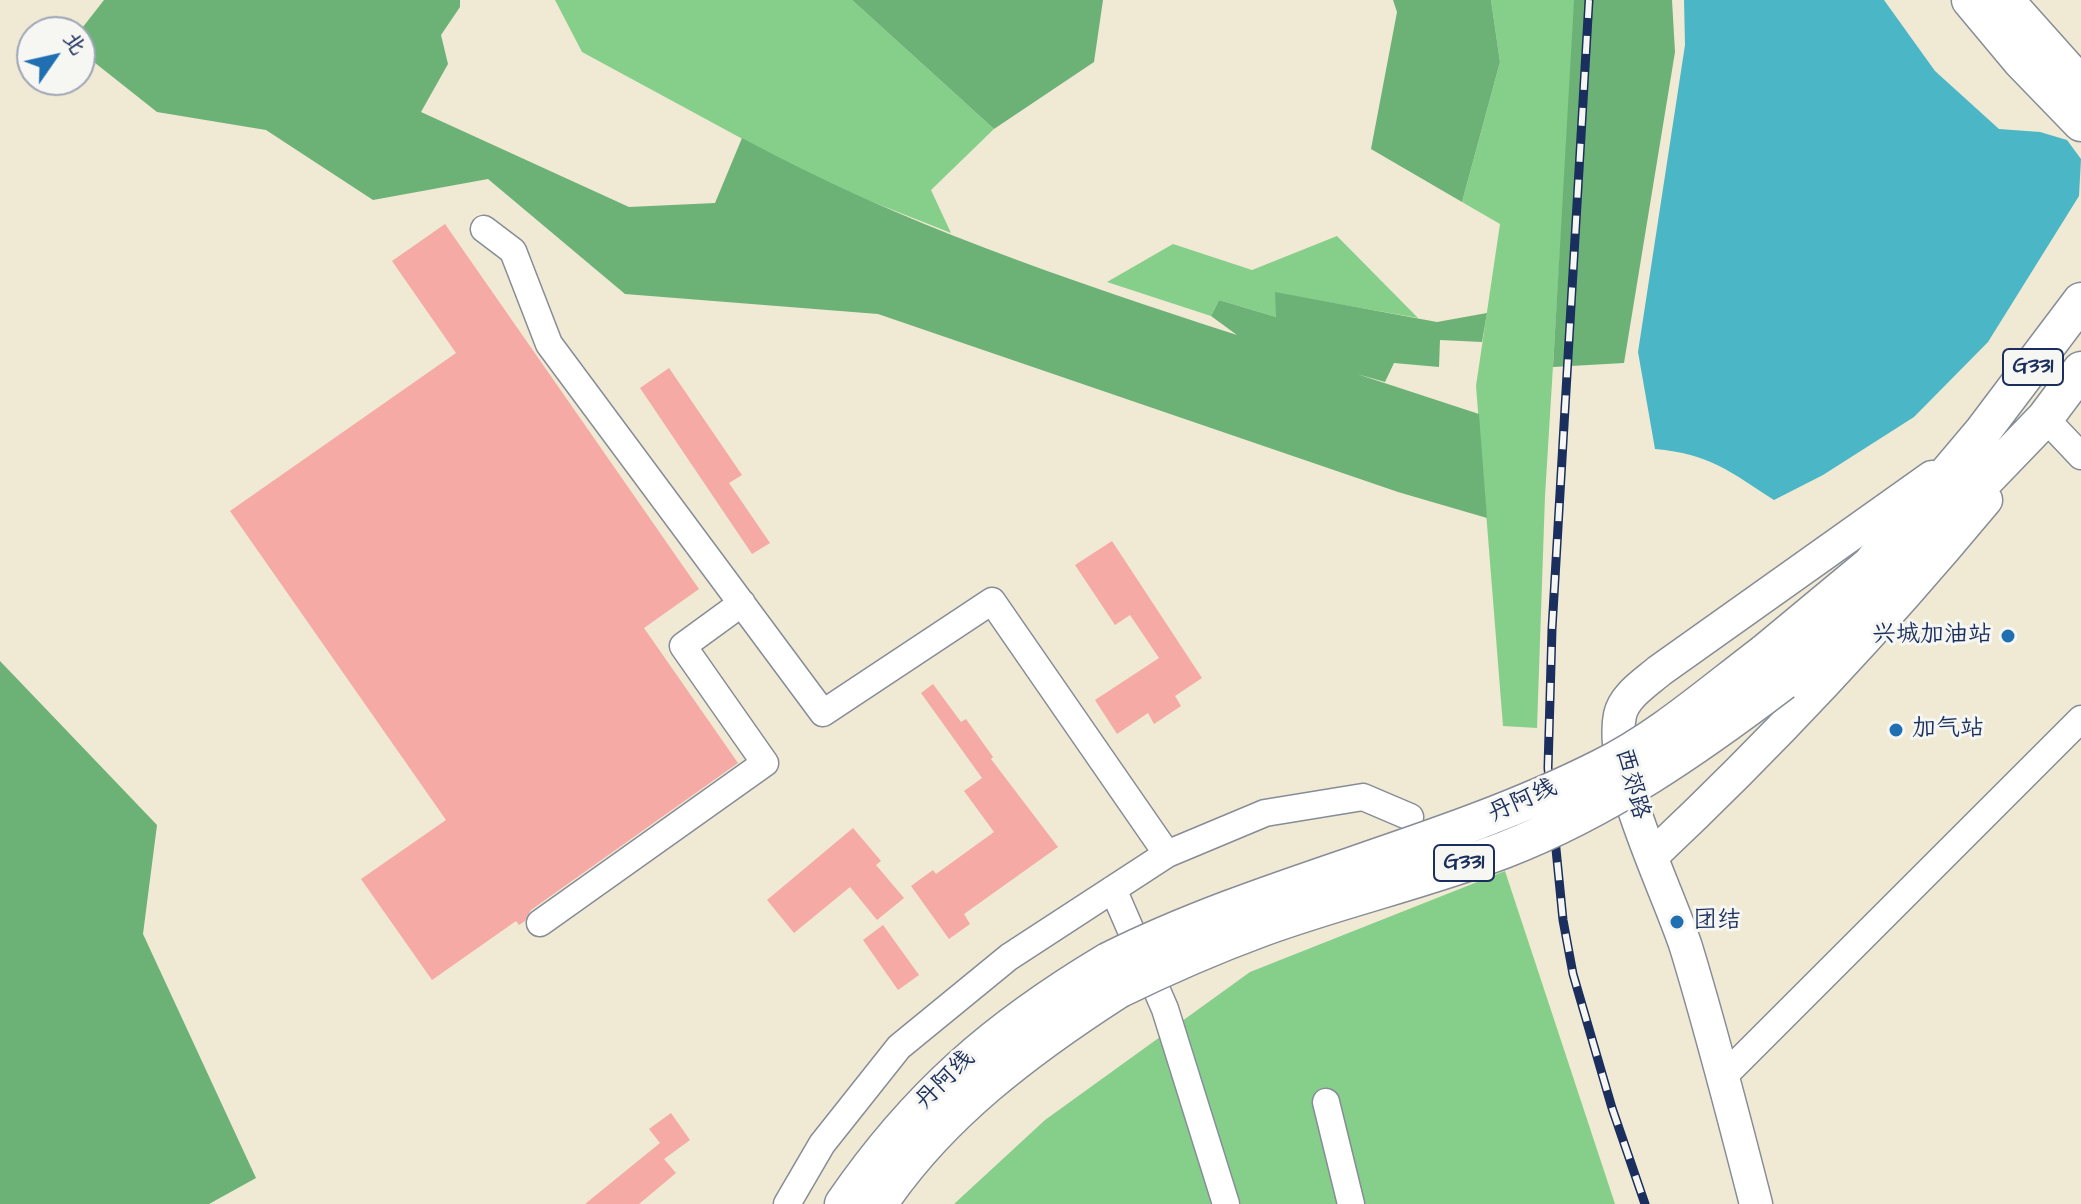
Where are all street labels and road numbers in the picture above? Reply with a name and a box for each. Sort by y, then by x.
road number: G331 [2003,349,2063,385]
street label: 西郊路 [1608,745,1654,823]
street label: 丹阿线 [1484,774,1562,830]
road number: G331 [1434,845,1494,881]
street label: 丹阿线 [910,1045,982,1117]

